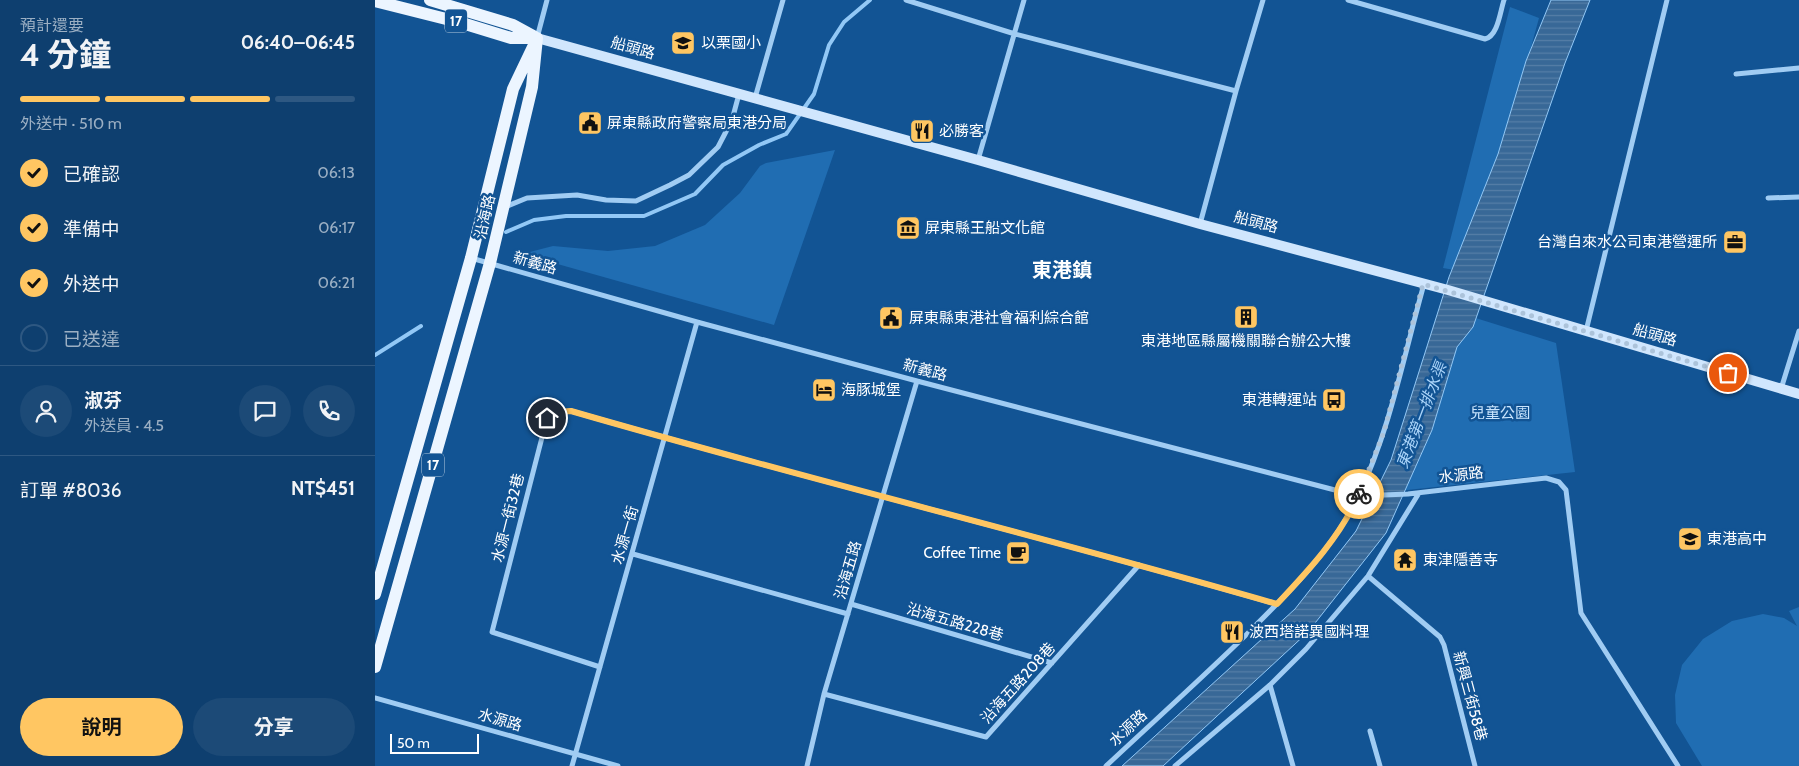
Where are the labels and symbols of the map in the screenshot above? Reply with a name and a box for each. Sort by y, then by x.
road number: 17 [445,10,467,32]
school or university icon: 以栗國小 [670,30,696,56]
street label: 船頭路 [609,33,657,63]
place label: 以栗國小 [701,34,761,52]
public building icon: 屏東縣政府警察局東港分局 [577,110,603,136]
place label: 屏東縣政府警察局東港分局 [607,114,787,132]
restaurant icon: 必勝客 [909,118,935,144]
place label: 必勝客 [939,122,984,140]
street label: 沿海路 [471,193,499,241]
street label: 船頭路 [1232,207,1280,237]
museum icon: 屏東縣王船文化館 [895,215,921,241]
place label: 屏東縣王船文化館 [925,219,1045,237]
office icon: 台灣自來水公司東港營運所 [1722,229,1748,255]
place label: 台灣自來水公司東港營運所 [1537,233,1717,251]
street label: 新義路 [511,248,559,278]
district label: 東港鎮 [1032,258,1092,282]
building icon: 東港地區縣屬機關聯合辦公大樓 [1233,304,1259,330]
public building icon: 屏東縣東港社會福利綜合館 [878,305,904,331]
place label: 屏東縣東港社會福利綜合館 [909,309,1089,327]
street label: 船頭路 [1631,320,1679,350]
place label: 東港地區縣屬機關聯合辦公大樓 [1141,332,1351,350]
pin [1707,352,1749,394]
street label: 新義路 [901,355,949,385]
water label: 東港第一排水渠 [1393,358,1451,471]
hotel icon: 海豚城堡 [811,377,837,403]
place label: 海豚城堡 [841,381,901,399]
bus stop icon: 東港轉運站 [1321,387,1347,413]
place label: 東港轉運站 [1242,391,1317,409]
pin [526,397,568,439]
park label: 兒童公園 [1470,404,1530,422]
road number: 17 [422,454,444,476]
street label: 水源路 [1438,463,1484,487]
courier [1334,469,1384,519]
street label: 水源一街32巷 [488,472,528,564]
street label: 水源一街 [608,504,642,566]
school or university icon: 東港高中 [1677,526,1703,552]
place label: 東港高中 [1707,530,1767,548]
street label: 沿海五路 [831,539,865,601]
cafe icon: Coffee Time [1005,540,1031,566]
place label: Coffee Time [923,544,1001,562]
temple icon: 東津隱善寺 [1392,547,1418,573]
place label: 東津隱善寺 [1423,551,1498,569]
street label: 沿海五路228巷 [905,600,1005,644]
restaurant icon: 波西塔諾異國料理 [1219,619,1245,645]
place label: 波西塔諾異國料理 [1249,623,1369,641]
street label: 沿海五路208巷 [977,639,1059,727]
street label: 新興三街58巷 [1449,649,1491,743]
street label: 水源路 [476,705,524,735]
street label: 水源路 [1105,706,1151,750]
scale bar [390,731,479,754]

